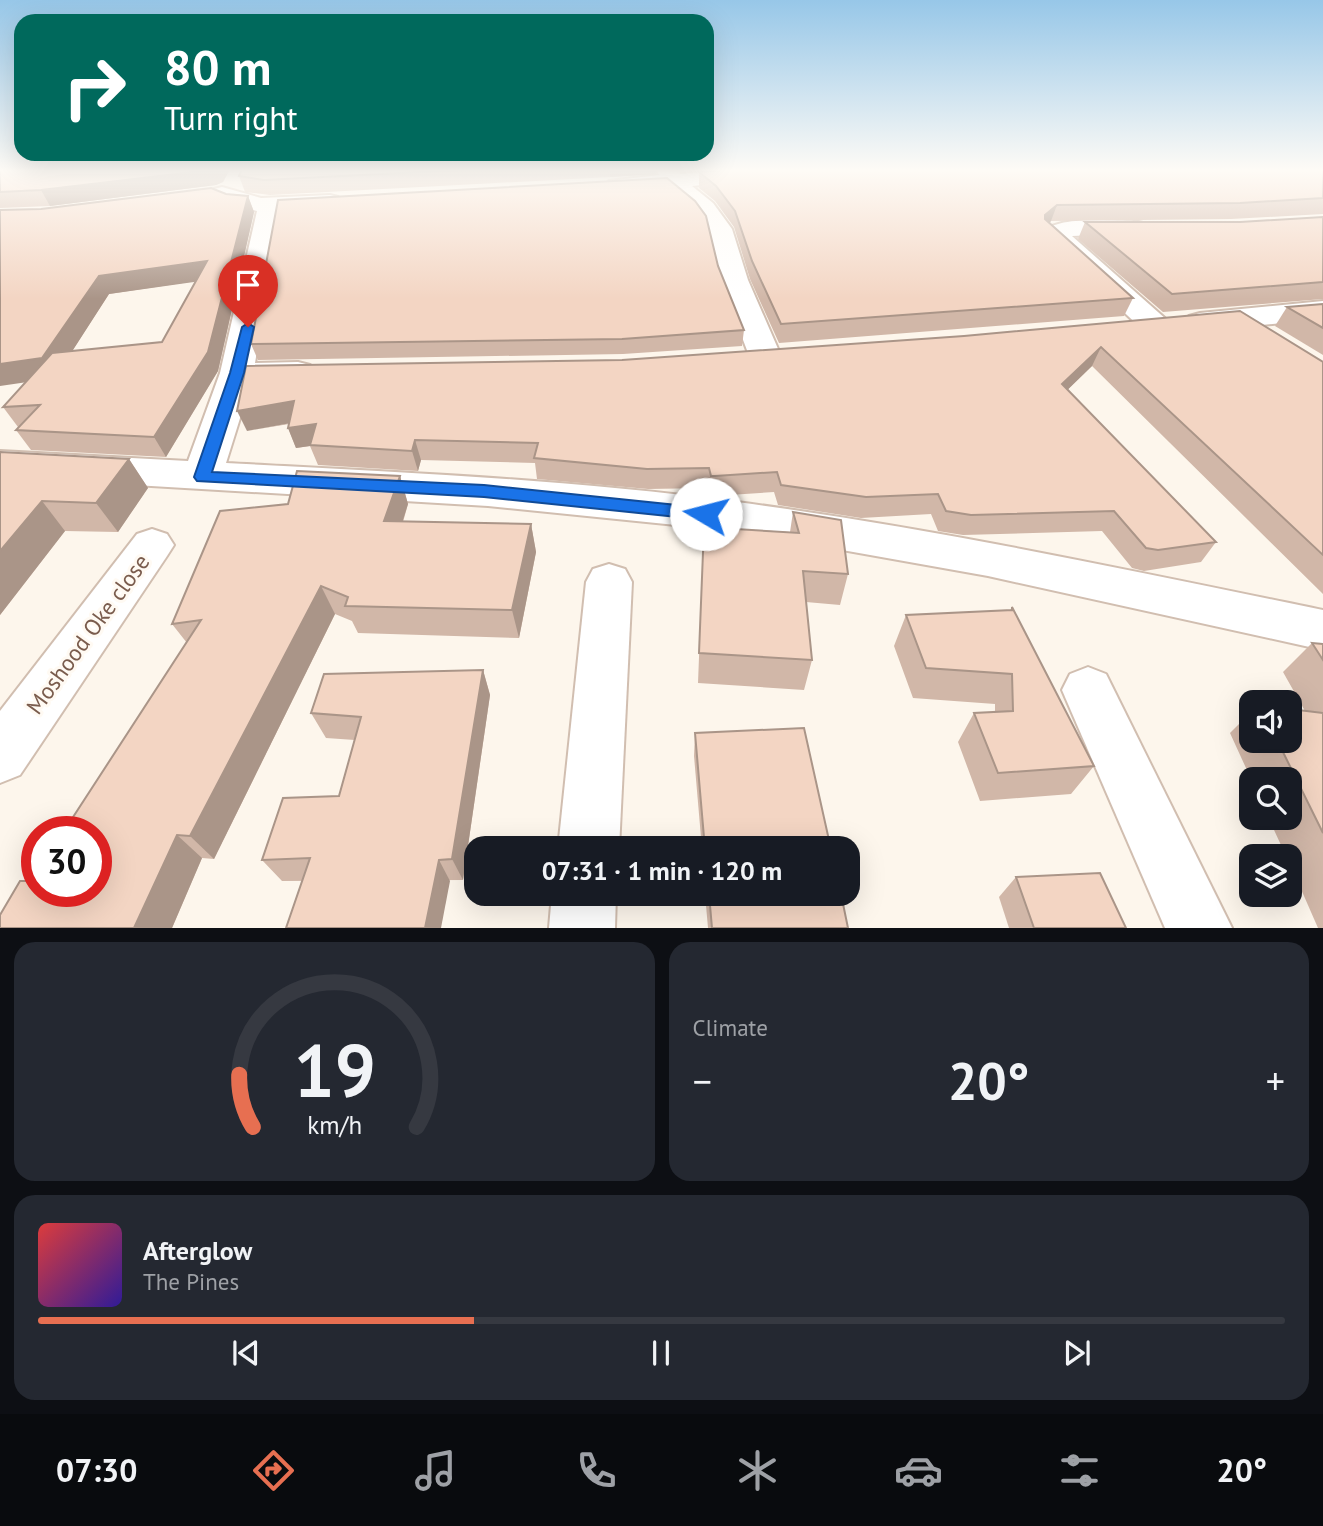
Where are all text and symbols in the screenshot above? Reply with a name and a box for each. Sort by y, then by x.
text: 80 m [164,35,271,99]
icon: right [49,42,140,133]
text: Turn right [164,97,298,139]
pin [218,255,278,327]
icon: arrive [229,266,267,304]
position arrow [669,477,743,551]
street label: Moshood Oke close [20,548,155,720]
map controls [1239,690,1302,907]
button: sound [1239,690,1302,753]
button: search [1239,767,1302,830]
speed limit sign: 30 [21,816,112,907]
button: layers [1239,844,1302,907]
text: 07:31 · 1 min · 120 m [542,854,782,887]
text: Climate [693,1013,768,1042]
text: 19 [293,1024,376,1118]
text: 20° [948,1047,1030,1114]
text: − [693,1056,712,1105]
text: + [1266,1056,1285,1105]
text: km/h [307,1109,362,1141]
text: Afterglow [143,1234,252,1267]
text: The Pines [143,1267,239,1296]
icon: previous [227,1334,265,1372]
icon: pause [642,1334,680,1372]
icon: next [1058,1334,1096,1372]
icon: directions [249,1446,298,1495]
icon: music [411,1446,460,1495]
icon: phone [572,1446,621,1495]
icon: climate [733,1446,782,1495]
icon: car [894,1446,943,1495]
icon: filters [1055,1446,1104,1495]
text: 07:30 [56,1449,137,1491]
text: 20° [1217,1449,1267,1491]

